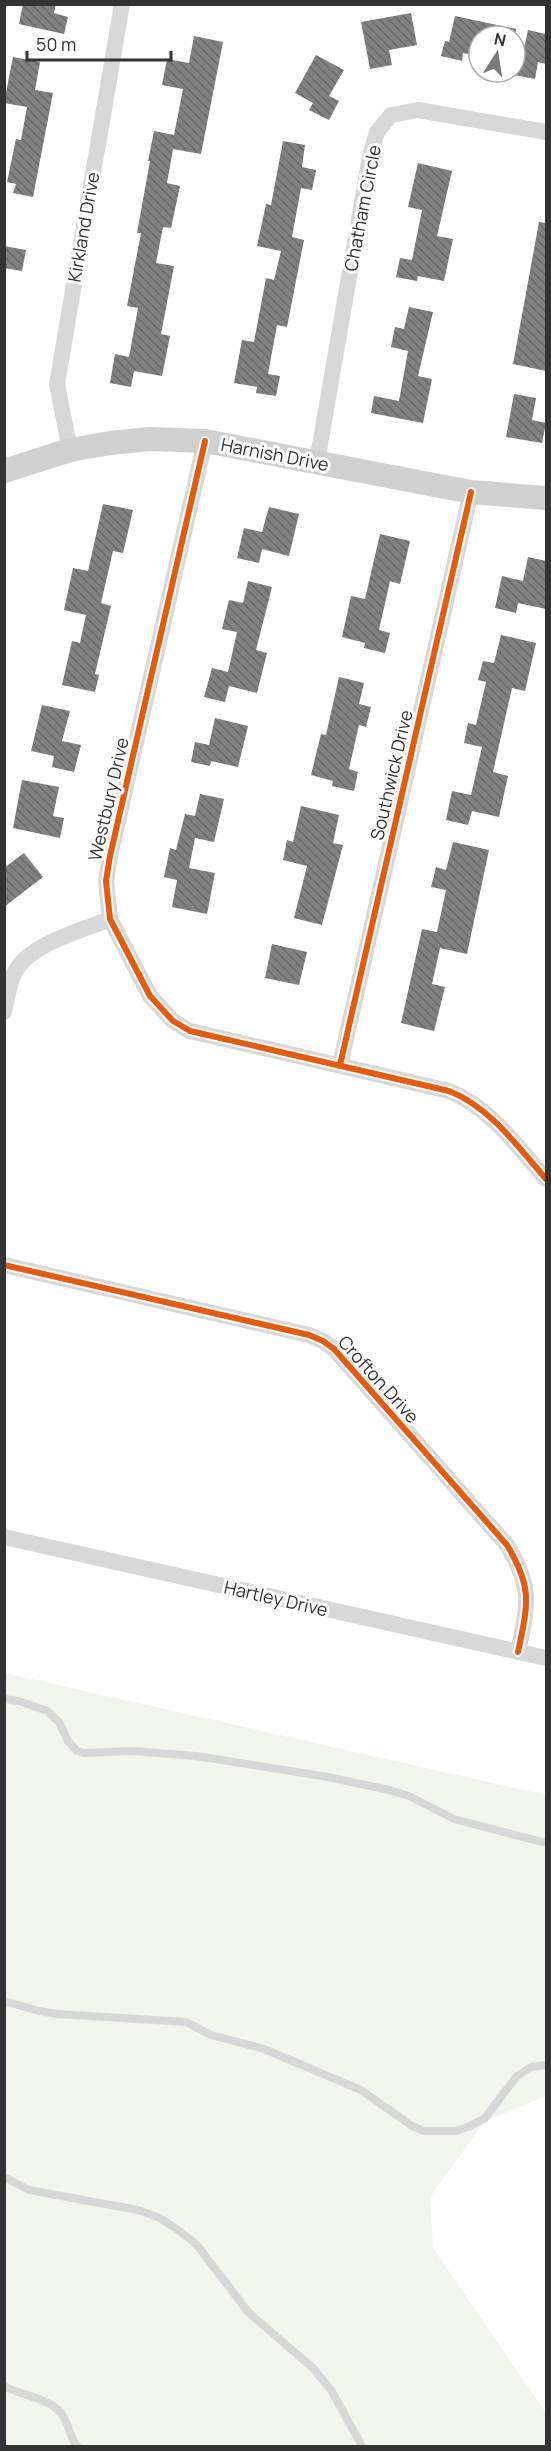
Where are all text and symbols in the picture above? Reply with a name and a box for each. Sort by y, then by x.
scale bar [27,24,171,62]
north arrow [467,24,527,84]
text: N [492,27,508,51]
text: 50 m [36,32,76,56]
street label: Chatham Circle [338,143,386,273]
street label: Kirkland Drive [62,170,104,284]
street label: Harnish Drive [219,432,331,476]
street label: Southwick Drive [364,708,418,842]
street label: Westbury Drive [82,735,134,863]
street label: Crofton Drive [333,1330,425,1428]
street label: Hartley Drive [222,1574,330,1622]

